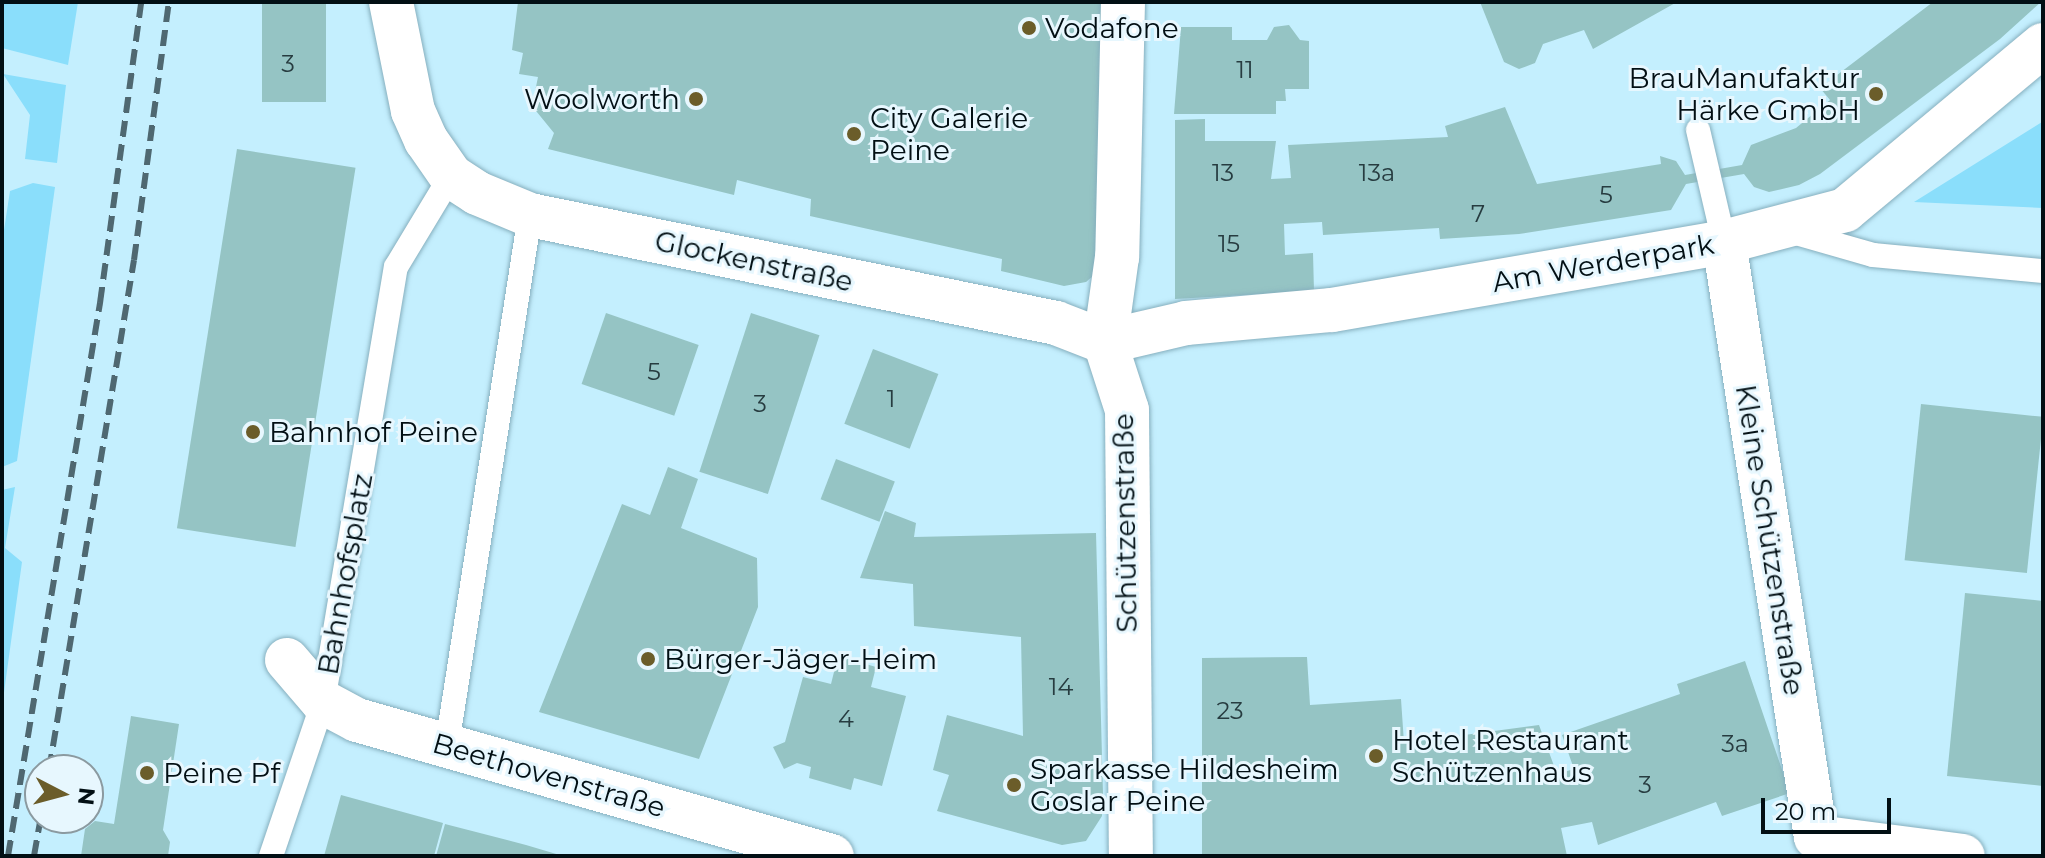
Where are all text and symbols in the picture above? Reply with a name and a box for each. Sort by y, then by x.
place label: Vodafone [1045,11,1179,45]
marker: Vodafone [1020,19,1038,37]
house number: 3 [281,50,295,78]
house number: 11 [1236,56,1254,84]
place label: BrauManufaktur Härke GmbH [1629,61,1860,127]
place label: Woolworth [524,82,680,116]
marker: BrauManufaktur Härke GmbH [1867,85,1885,103]
marker: Woolworth [687,90,705,108]
place label: City Galerie Peine [870,101,1028,167]
marker: City Galerie Peine [845,125,863,143]
house number: 13 [1212,159,1234,187]
house number: 13a [1359,159,1395,187]
house number: 5 [1599,181,1613,209]
house number: 7 [1471,200,1485,228]
street label: Glockenstraße [652,224,856,298]
street label: Am Werderpark [1490,227,1716,299]
house number: 15 [1218,230,1240,258]
house number: 5 [647,358,661,386]
street label: Kleine Schützenstraße [1729,382,1811,698]
house number: 1 [887,385,895,413]
house number: 3 [753,390,767,418]
street label: Schützenstraße [1106,413,1144,633]
place label: Bahnhof Peine [269,415,478,449]
marker: Bahnhof Peine [244,423,262,441]
street label: Bahnhofsplatz [311,471,379,677]
place label: Bürger-Jäger-Heim [664,642,937,676]
marker: Bürger-Jäger-Heim [639,650,657,668]
house number: 14 [1049,673,1073,701]
house number: 23 [1216,697,1244,725]
house number: 4 [838,705,854,733]
place label: Hotel Restaurant Schützenhaus [1392,723,1629,789]
street label: Beethovenstraße [429,726,669,824]
house number: 3a [1721,730,1749,758]
marker: Hotel Restaurant Schützenhaus [1367,747,1385,765]
place label: Sparkasse Hildesheim Goslar Peine [1030,752,1339,818]
north arrow [24,754,104,834]
place label: Peine Pf [163,756,280,790]
marker: Peine Pf [138,764,156,782]
house number: 3 [1638,771,1652,799]
marker: Sparkasse Hildesheim Goslar Peine [1005,776,1023,794]
scale bar [1765,782,1895,832]
text: N [72,786,101,807]
text: 20 m [1775,797,1836,826]

